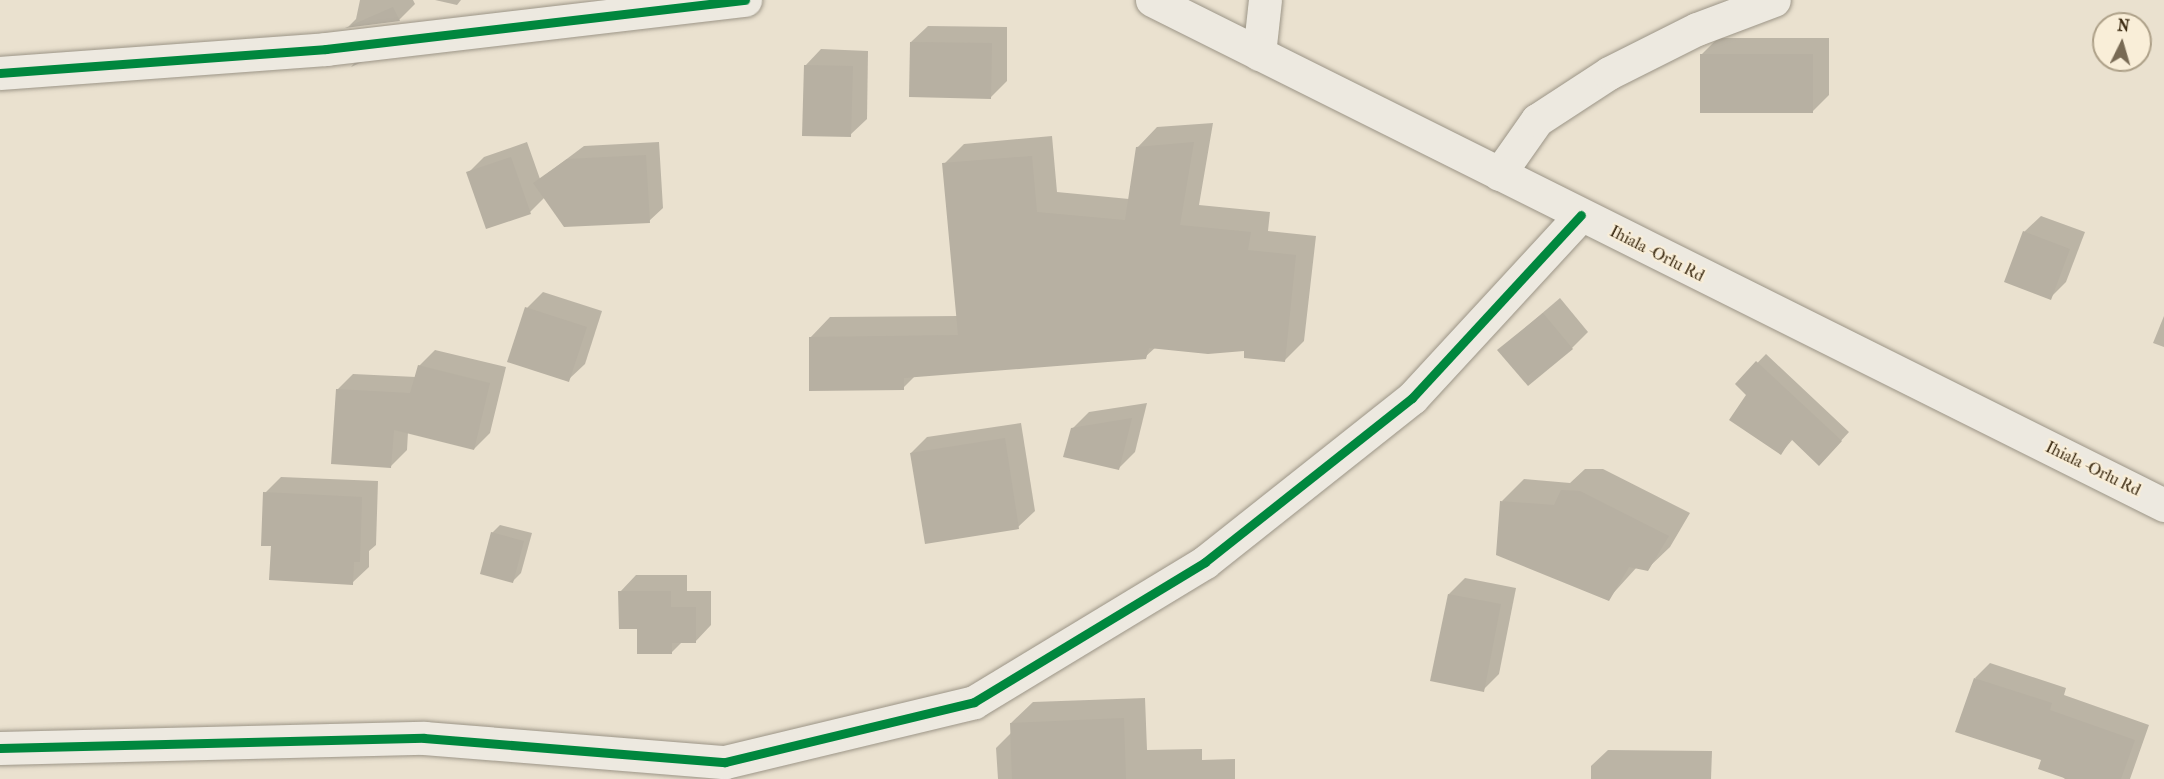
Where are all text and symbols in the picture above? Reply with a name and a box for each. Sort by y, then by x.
north arrow [2092,12,2152,72]
text: N [2117,16,2130,36]
street label: Ihiala -Orlu Rd [1607,222,1707,286]
street label: Ihiala -Orlu Rd [2042,438,2144,500]

